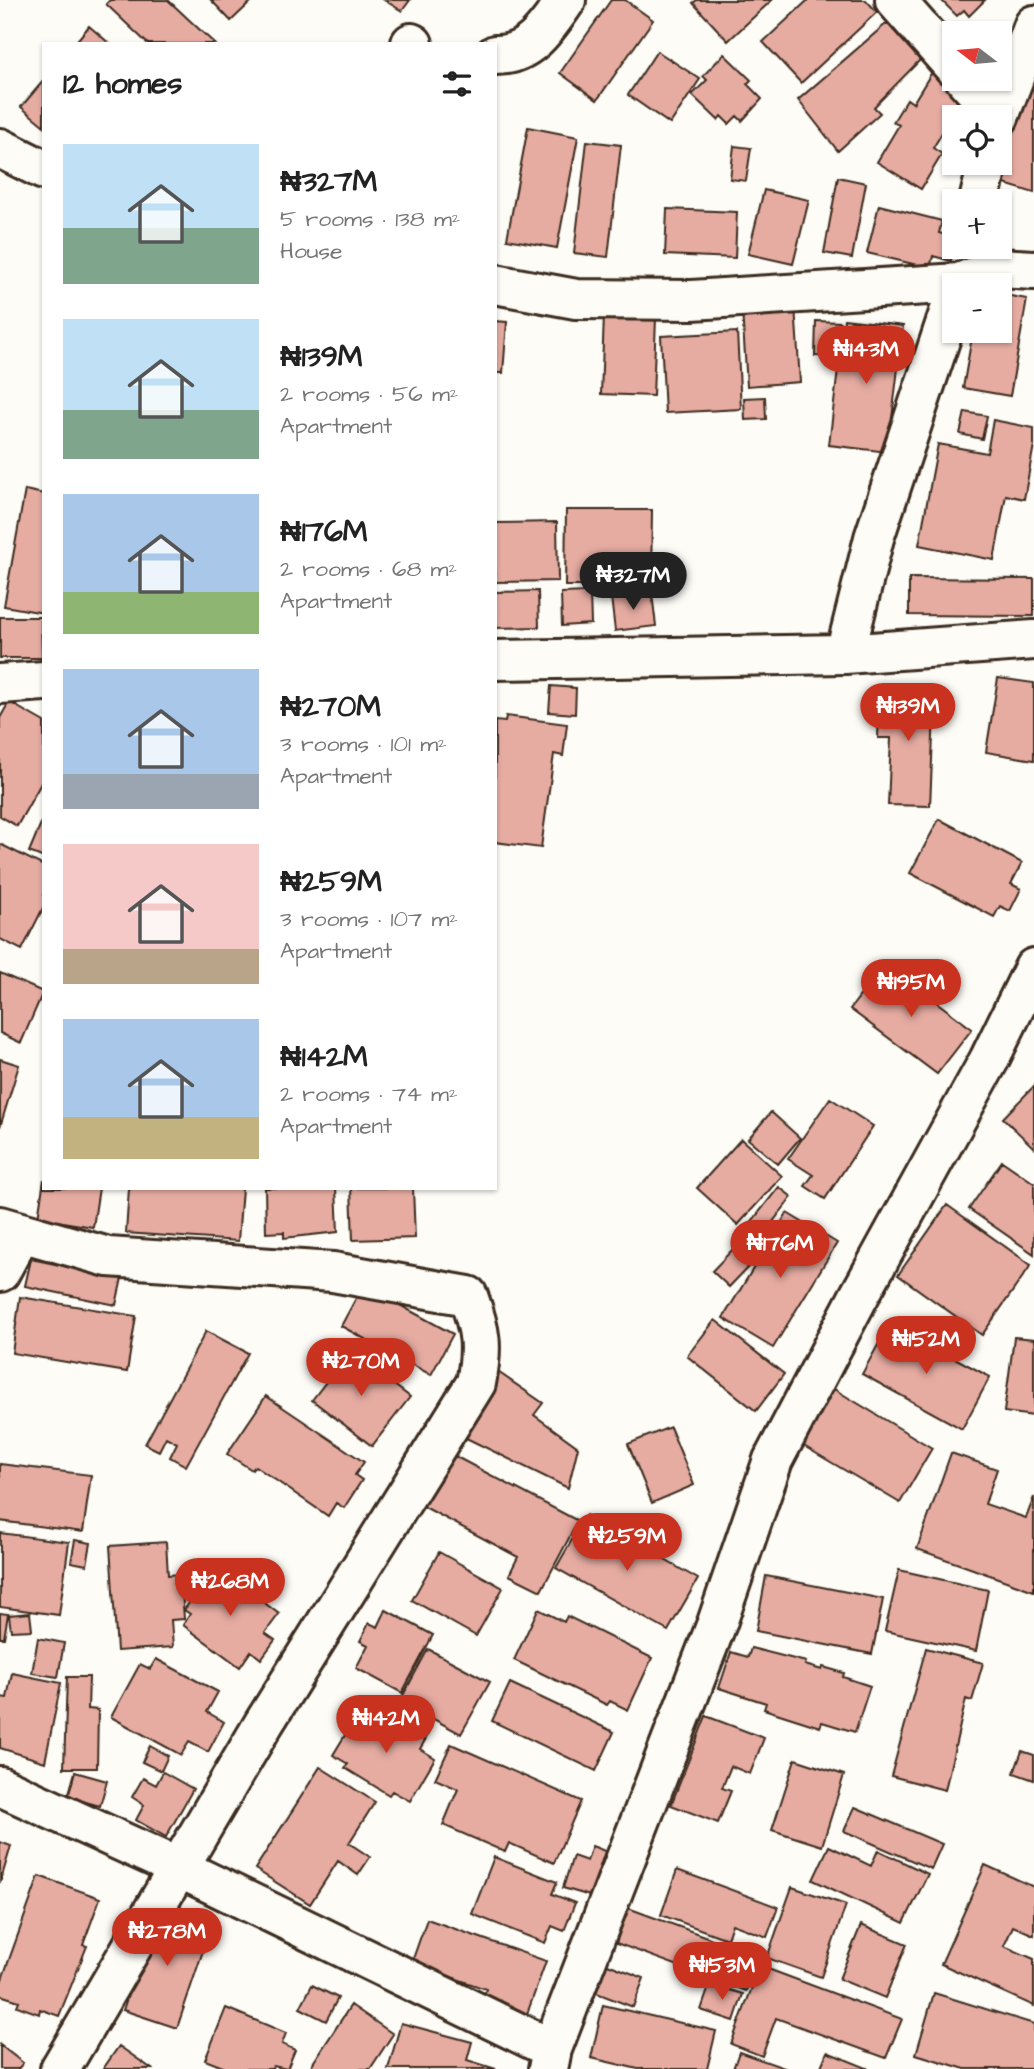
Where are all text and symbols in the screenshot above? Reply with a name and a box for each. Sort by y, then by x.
north arrow [942,21,1012,91]
map controls [942,21,1012,343]
text: 12 homes [63,63,182,105]
icon: filters [438,65,476,103]
button: locate [942,105,1012,175]
text: ₦327M [280,161,377,203]
icon: home [119,172,203,256]
button: + [942,189,1012,259]
text: 5 rooms · 138 m² [280,203,460,235]
text: House [280,235,343,267]
button: − [942,273,1012,343]
pin: ₦143M [817,326,915,386]
text: ₦143M [833,333,899,365]
text: ₦139M [280,336,363,378]
icon: home [119,347,203,431]
text: 2 rooms · 56 m² [280,378,458,410]
text: Apartment [280,410,392,442]
text: ₦176M [280,511,368,553]
icon: home [119,522,203,606]
pin: ₦327M [584,552,682,612]
text: 2 rooms · 68 m² [280,553,457,585]
text: ₦327M [596,559,670,591]
text: Apartment [280,585,392,617]
pin: ₦139M [859,684,957,743]
text: ₦270M [280,686,381,728]
text: ₦139M [876,690,940,722]
icon: home [119,697,203,781]
text: 3 rooms · 101 m² [280,728,447,760]
text: Apartment [280,760,392,792]
text: ₦259M [280,861,382,903]
icon: home [119,872,203,956]
text: 3 rooms · 107 m² [280,903,458,935]
text: Apartment [280,935,392,967]
pin: ₦195M [862,960,960,1019]
text: ₦195M [877,966,945,998]
text: ₦142M [280,1036,368,1078]
icon: home [119,1047,203,1131]
text: 2 rooms · 74 m² [280,1078,458,1110]
text: Apartment [280,1110,392,1142]
pin: ₦176M [731,1220,829,1280]
text: ₦176M [746,1227,814,1259]
pin: ₦152M [877,1316,975,1376]
text: ₦152M [892,1323,960,1355]
pin: ₦270M [312,1338,410,1398]
text: ₦270M [322,1345,400,1377]
pin: ₦259M [578,1514,676,1573]
text: ₦259M [588,1520,666,1552]
pin: ₦268M [181,1558,279,1618]
text: ₦268M [191,1565,269,1597]
pin: ₦142M [337,1696,435,1755]
text: ₦142M [352,1702,420,1734]
pin: ₦278M [118,1909,216,1968]
text: ₦278M [128,1915,206,1947]
pin: ₦153M [673,1942,771,2002]
text: ₦153M [689,1949,755,1981]

